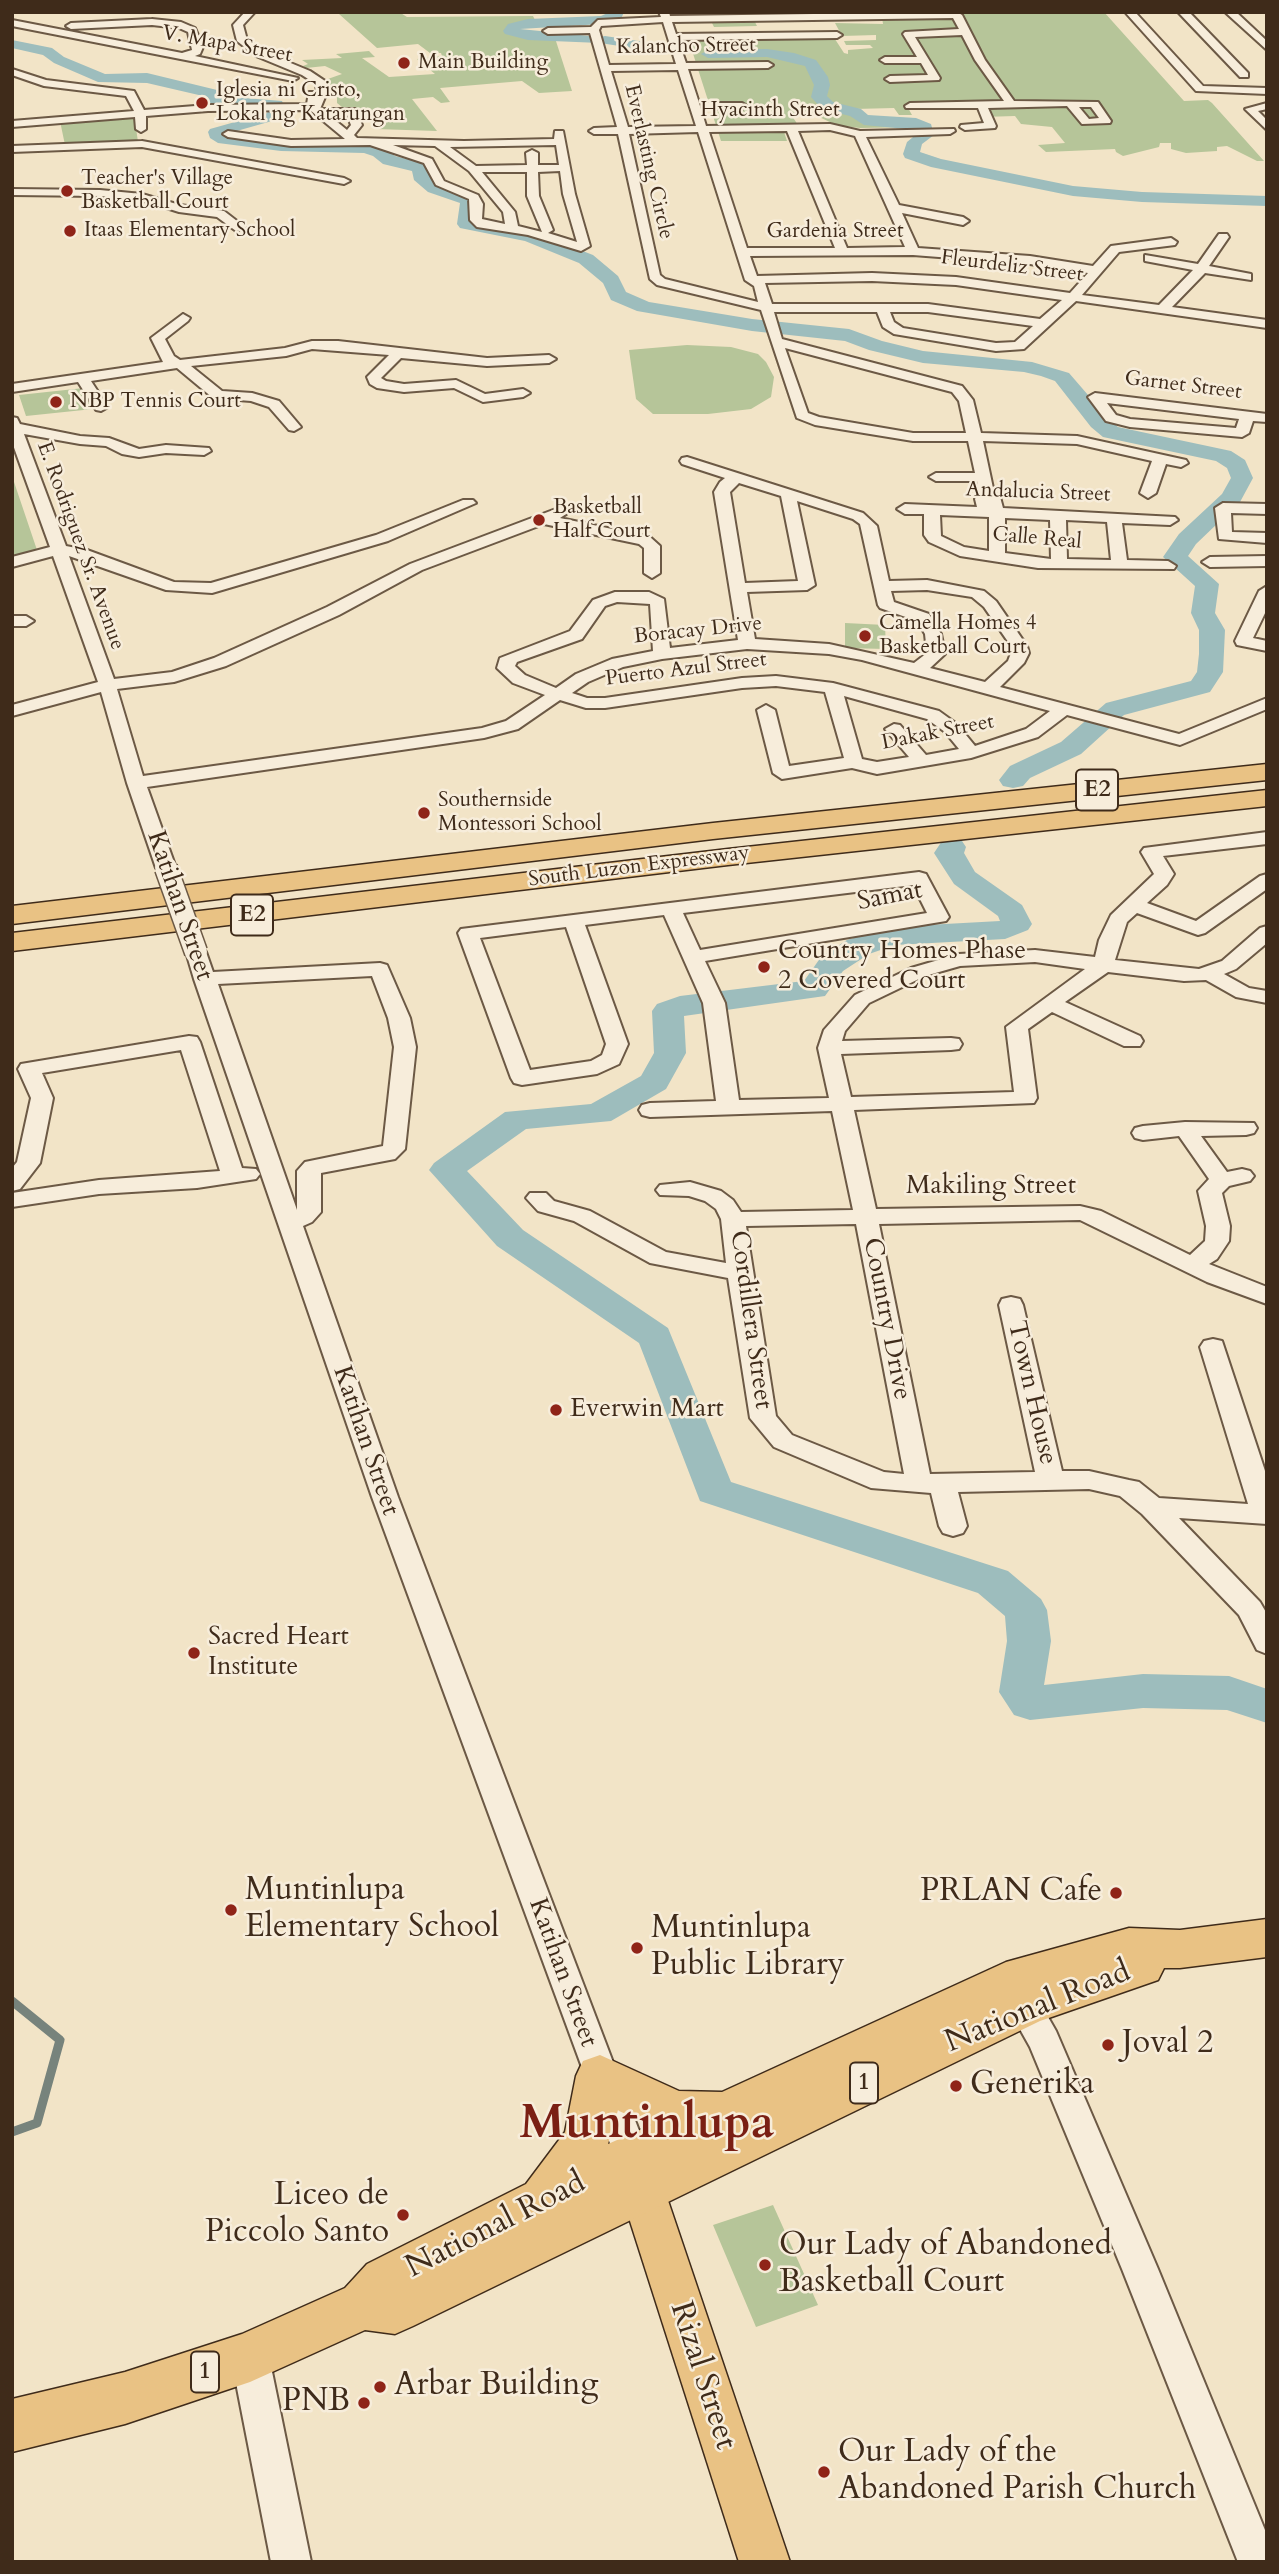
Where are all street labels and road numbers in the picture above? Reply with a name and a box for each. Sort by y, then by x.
street label: V. Mapa Street [160,21,294,69]
street label: Kalancho Street [616,33,756,61]
street label: Everlasting Circle [618,82,678,242]
street label: Hyacinth Street [700,98,840,124]
street label: Gardenia Street [766,219,904,245]
street label: Fleurdeliz Street [939,246,1085,288]
street label: Garnet Street [1123,366,1243,406]
street label: E. Rodriguez Sr. Avenue [31,438,129,654]
street label: Andalucia Street [965,478,1111,508]
street label: Calle Real [991,523,1083,555]
street label: Boracay Drive [633,612,763,650]
street label: Puerto Azul Street [604,648,768,692]
street label: Dakak Street [880,710,996,756]
road number: E2 [1076,770,1118,810]
street label: Katihan Street [139,827,219,985]
street label: South Luzon Expressway [527,841,751,893]
street label: Samat [855,875,925,919]
road number: E2 [231,894,273,936]
street label: Makiling Street [906,1171,1076,1203]
street label: Cordillera Street [722,1229,778,1411]
street label: Country Drive [855,1235,917,1403]
street label: Town House [999,1318,1063,1468]
street label: Katihan Street [325,1362,405,1520]
street label: Katihan Street [521,1894,603,2052]
street label: National Road [940,1953,1136,2063]
road number: 1 [850,2062,878,2104]
street label: National Road [400,2164,592,2288]
street label: Rizal Street [660,2297,744,2455]
road number: 1 [191,2351,219,2392]

